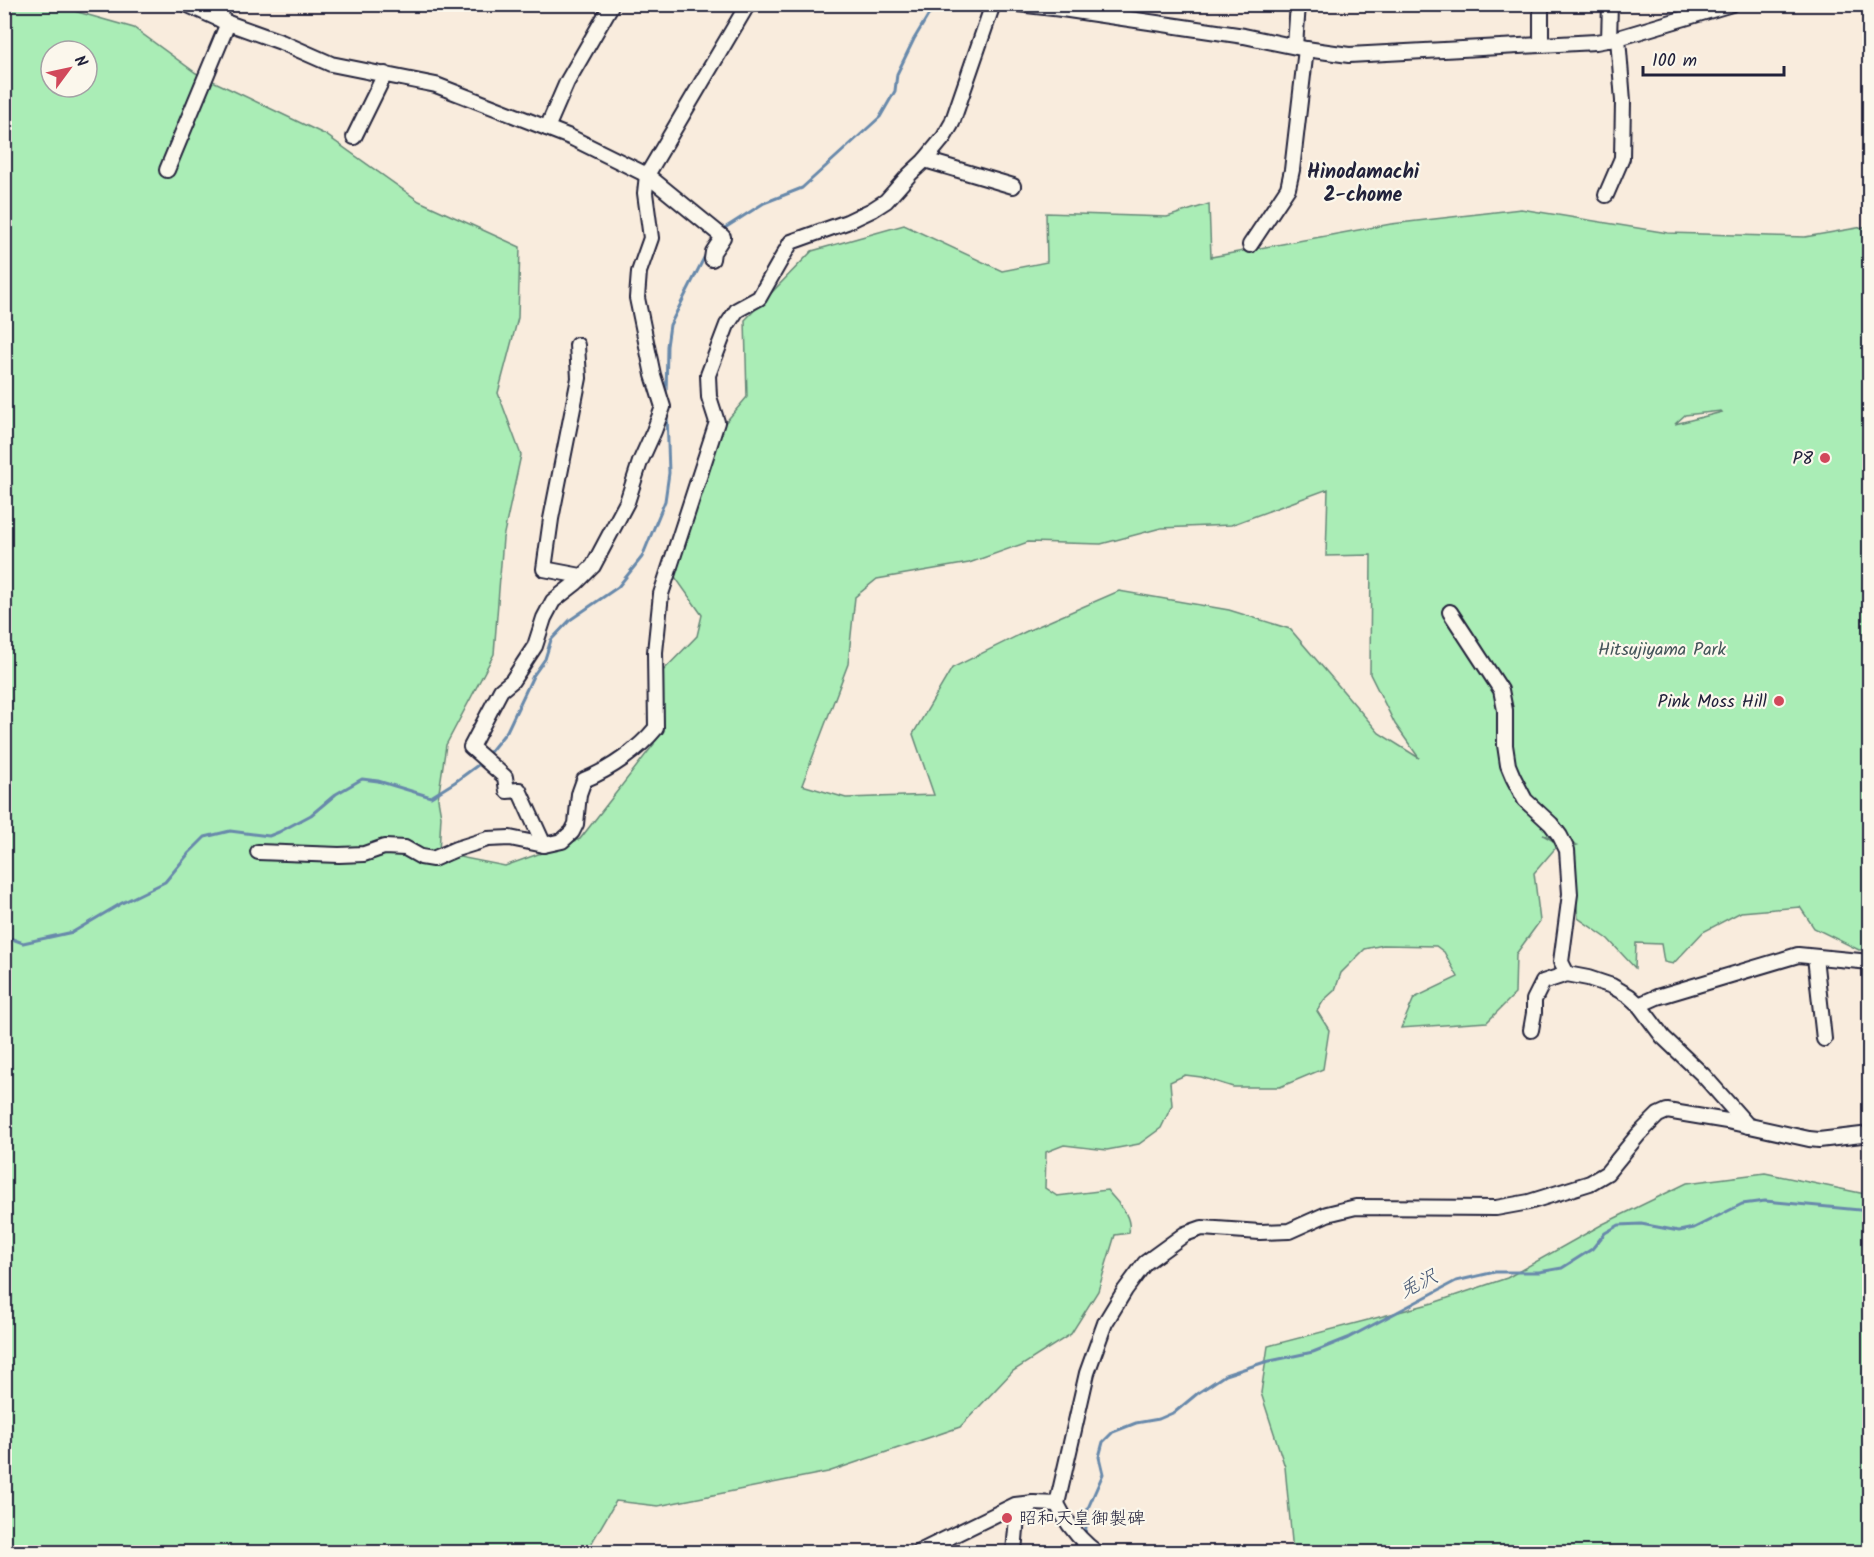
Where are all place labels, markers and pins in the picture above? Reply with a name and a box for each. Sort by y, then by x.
place label: P8 [1792,445,1813,474]
marker: P8 [1818,451,1832,465]
place label: Pink Moss Hill [1658,688,1768,717]
marker: Pink Moss Hill [1772,694,1786,708]
place label: 昭和天皇御製碑 [1019,1505,1145,1534]
marker: 昭和天皇御製碑 [1000,1511,1014,1525]

